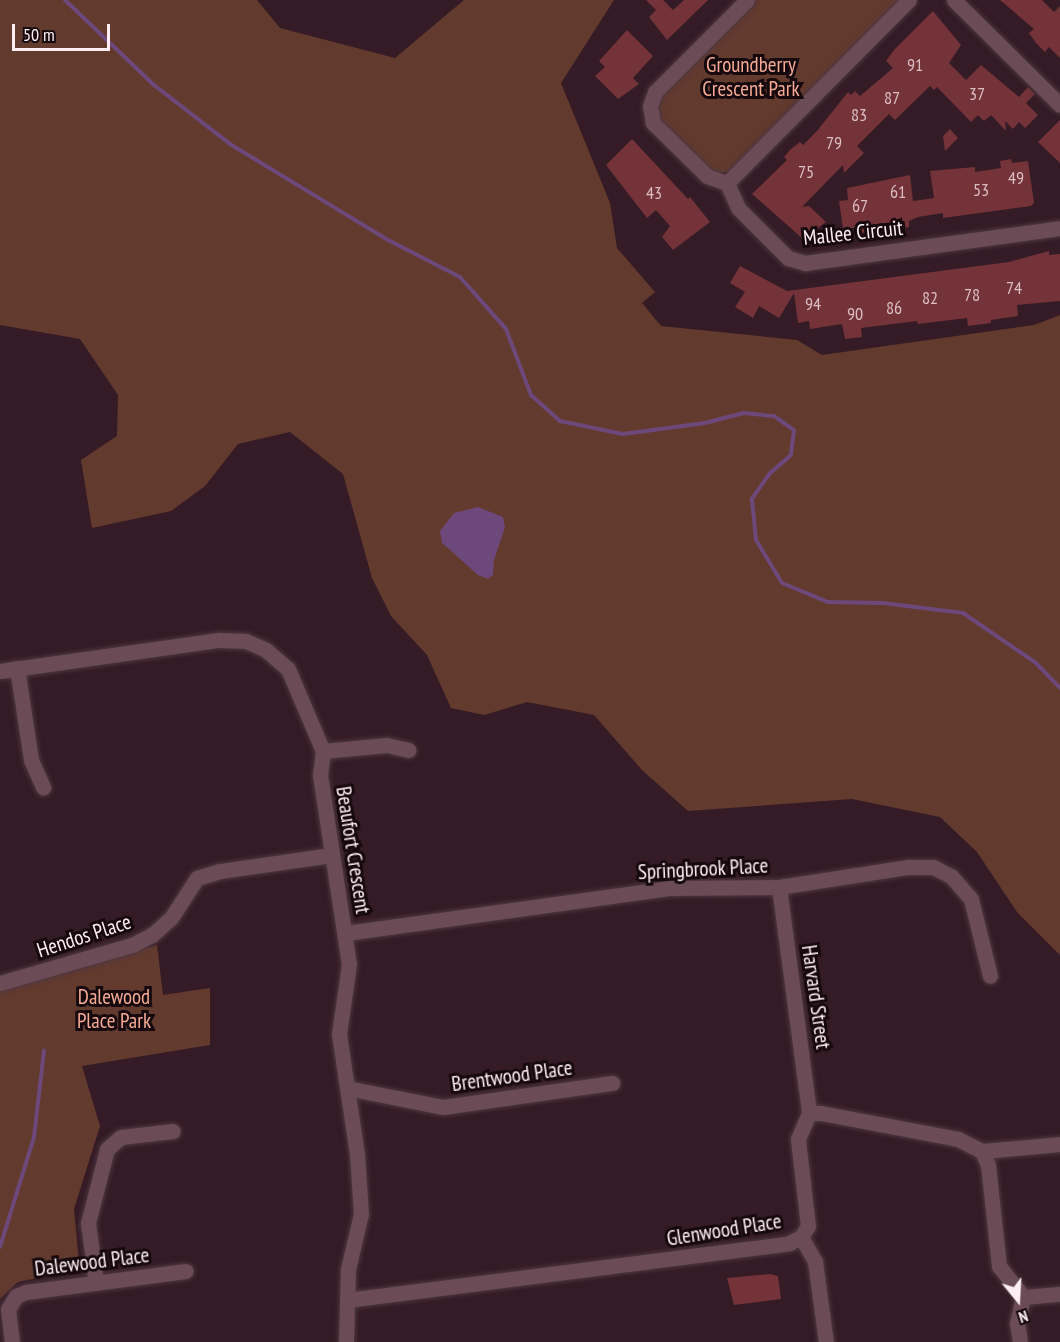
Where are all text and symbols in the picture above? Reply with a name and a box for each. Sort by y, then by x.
scale bar [15,12,112,50]
text: 50 m [23,23,55,46]
park label: Groundberry Crescent Park [702,52,800,102]
house number: 91 [907,54,923,76]
house number: 37 [969,83,985,105]
house number: 87 [884,87,900,109]
house number: 83 [851,104,867,126]
house number: 79 [826,132,842,154]
house number: 75 [798,161,814,183]
house number: 49 [1008,167,1024,189]
house number: 53 [973,179,989,201]
house number: 61 [890,181,906,203]
house number: 43 [646,182,662,204]
house number: 67 [852,195,868,217]
street label: Mallee Circuit [802,215,904,251]
house number: 74 [1006,277,1022,299]
house number: 78 [964,284,980,306]
house number: 82 [922,287,938,309]
house number: 94 [805,293,821,315]
house number: 86 [886,297,902,319]
house number: 90 [847,303,863,325]
street label: Beaufort Crescent [331,785,375,915]
street label: Springbrook Place [637,853,769,885]
street label: Hendos Place [34,909,134,963]
street label: Harvard Street [796,943,836,1051]
park label: Dalewood Place Park [77,984,151,1034]
street label: Brentwood Place [450,1055,574,1097]
street label: Glenwood Place [665,1209,783,1251]
street label: Dalewood Place [33,1242,151,1282]
north arrow [988,1270,1048,1330]
text: N [1016,1306,1031,1328]

